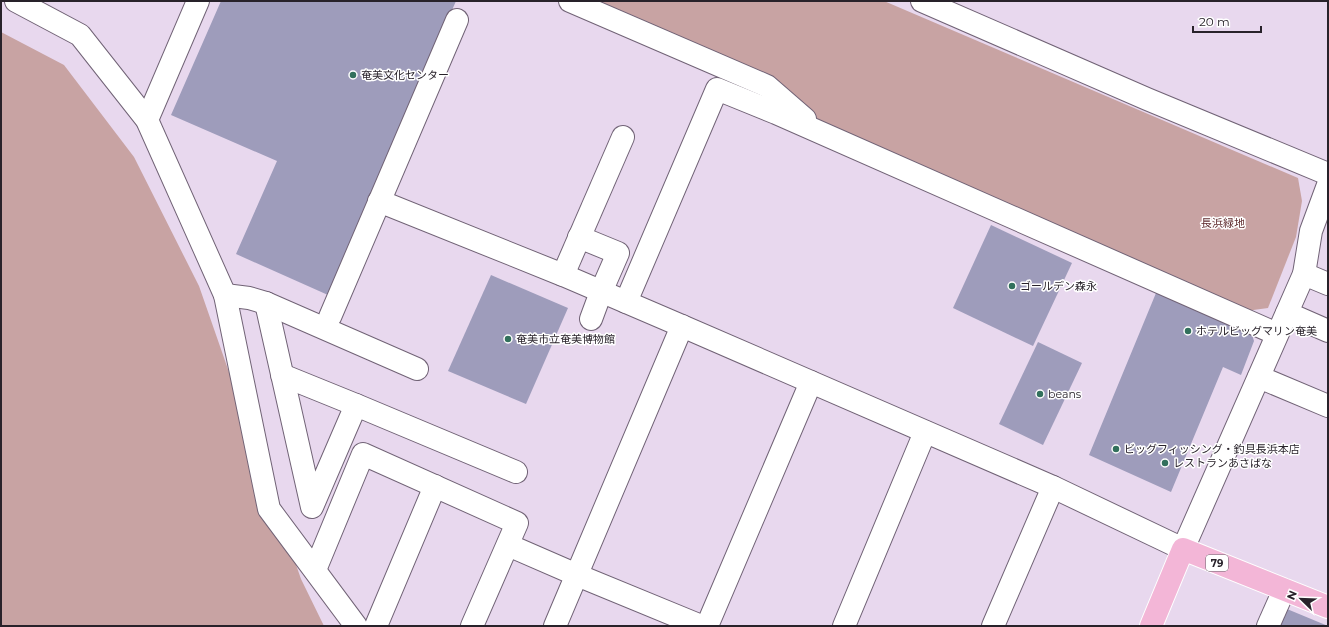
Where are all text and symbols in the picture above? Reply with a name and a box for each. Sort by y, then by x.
scale bar [1193,8,1261,34]
text: 20 m [1199,14,1230,29]
place label: 奄美文化センター [361,68,449,82]
marker: 奄美文化センター [348,70,358,80]
park label: 長浜緑地 [1201,216,1245,230]
place label: ゴールデン森永 [1020,279,1097,293]
marker: ゴールデン森永 [1007,281,1017,291]
place label: ホテルビッグマリン奄美 [1196,324,1317,338]
marker: ホテルビッグマリン奄美 [1183,326,1193,336]
place label: 奄美市立奄美博物館 [516,332,615,346]
marker: 奄美市立奄美博物館 [503,334,513,344]
place label: beans [1048,387,1082,401]
marker: beans [1035,389,1045,399]
place label: ビッグフィッシング・釣具長浜本店 [1124,442,1300,456]
marker: ビッグフィッシング・釣具長浜本店 [1111,444,1121,454]
place label: レストランあさばな [1173,456,1272,470]
marker: レストランあさばな [1160,458,1170,468]
road number: 79 [1206,555,1228,571]
north arrow [1281,579,1321,619]
text: N [1284,588,1300,602]

